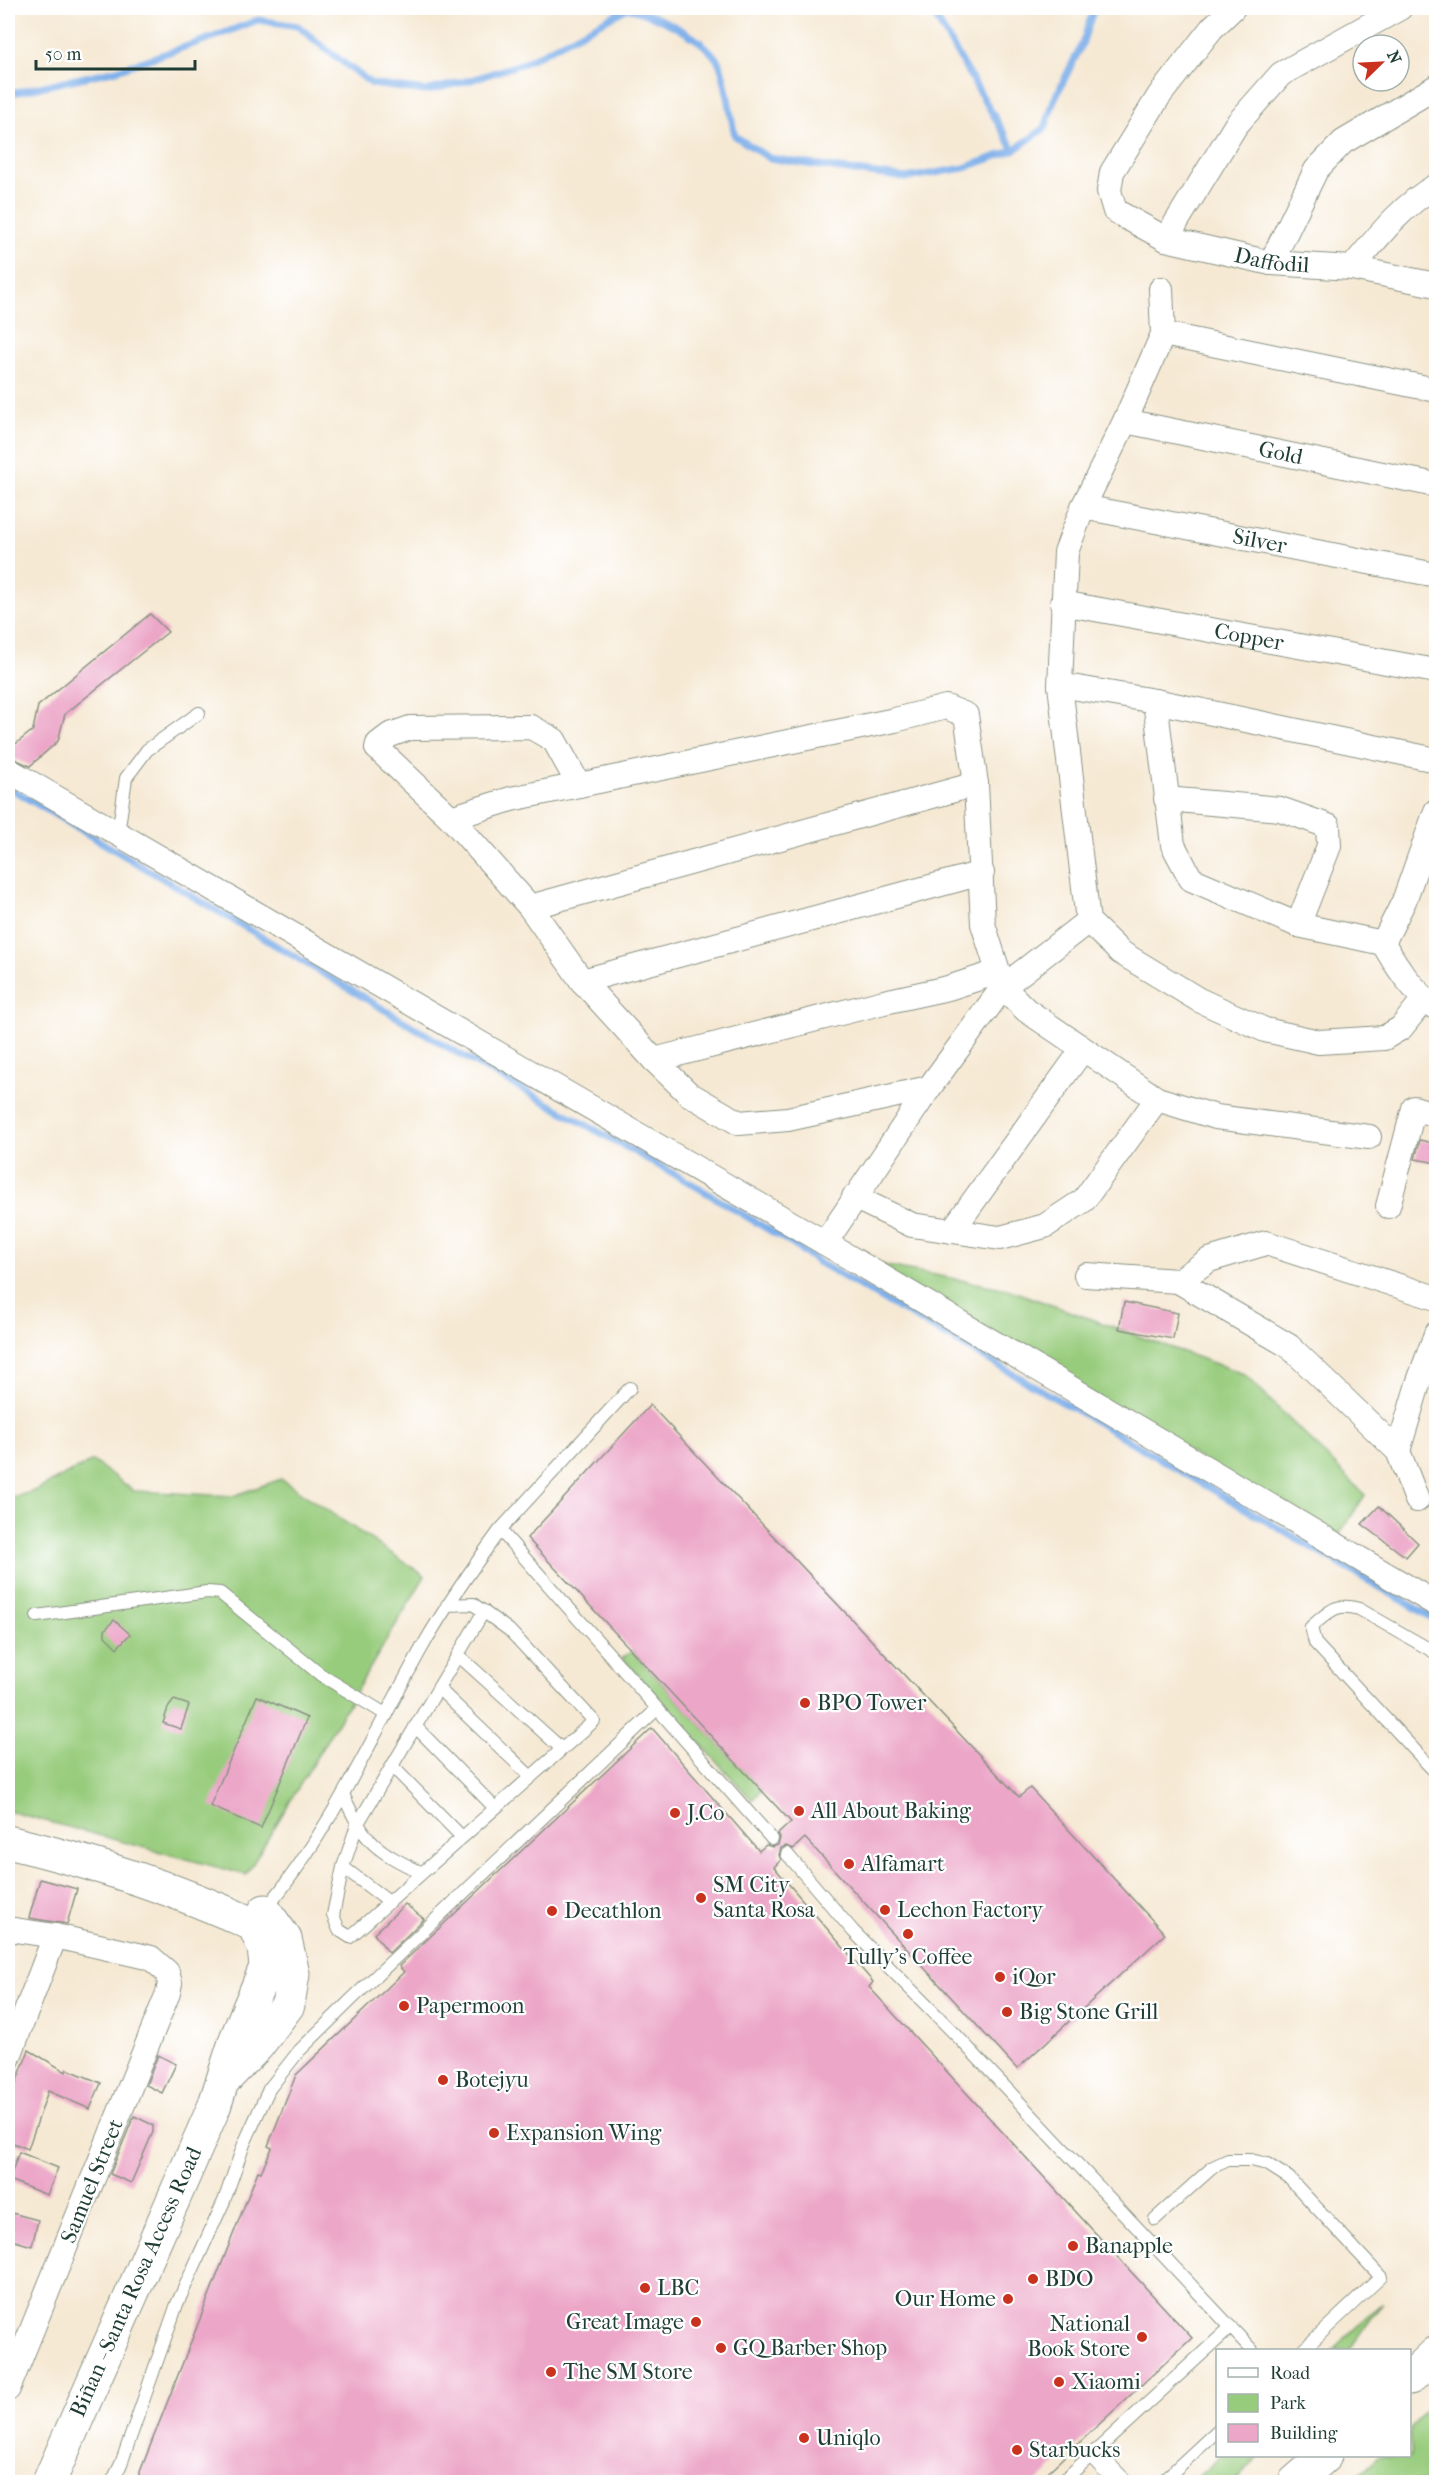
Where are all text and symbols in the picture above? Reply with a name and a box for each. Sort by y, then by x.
scale bar [36,33,195,71]
north arrow [1351,33,1411,93]
text: 50 m [45,44,82,65]
text: N [1383,48,1406,67]
street label: Daffodil [1232,242,1310,278]
street label: Gold [1256,436,1306,470]
street label: Silver [1231,523,1290,559]
street label: Copper [1212,618,1286,656]
place label: BPO Tower [817,1690,927,1716]
marker: BPO Tower [798,1696,812,1710]
place label: All About Baking [810,1798,971,1824]
place label: J.Co [685,1800,724,1826]
marker: All About Baking [792,1804,806,1818]
marker: J.Co [668,1806,682,1820]
place label: Alfamart [860,1851,945,1877]
marker: Alfamart [842,1857,856,1871]
place label: SM City Santa Rosa [713,1872,816,1923]
marker: SM City Santa Rosa [694,1891,708,1905]
place label: Lechon Factory [897,1897,1044,1923]
place label: Decathlon [564,1898,662,1924]
marker: Lechon Factory [878,1903,892,1917]
marker: Decathlon [545,1904,559,1918]
marker: Tully's Coffee [901,1927,915,1941]
place label: Tully's Coffee [844,1944,973,1970]
place label: iQor [1012,1964,1056,1990]
marker: iQor [993,1970,1007,1984]
place label: Papermoon [416,1993,525,2019]
marker: Papermoon [397,1999,411,2013]
place label: Big Stone Grill [1019,1999,1158,2025]
marker: Big Stone Grill [1000,2005,1014,2019]
place label: Botejyu [455,2067,529,2093]
marker: Botejyu [436,2073,450,2087]
street label: Samuel Street [55,2115,129,2247]
place label: Expansion Wing [506,2120,661,2146]
marker: Expansion Wing [487,2126,501,2140]
street label: Biñan - Santa Rosa Access Road [65,2142,208,2421]
place label: Banapple [1085,2233,1173,2259]
marker: Banapple [1066,2239,1080,2253]
place label: BDO [1045,2266,1093,2292]
marker: BDO [1026,2272,1040,2286]
place label: LBC [657,2275,699,2301]
marker: LBC [638,2281,652,2295]
place label: Our Home [895,2286,996,2312]
marker: Our Home [1001,2292,1015,2306]
place label: Great Image [566,2309,684,2335]
place label: National Book Store [1027,2311,1130,2362]
marker: Great Image [689,2315,703,2329]
marker: National Book Store [1135,2330,1149,2344]
place label: GQ Barber Shop [733,2335,887,2361]
marker: GQ Barber Shop [714,2341,728,2355]
legend [1216,2349,1411,2457]
place label: The SM Store [563,2359,693,2385]
text: Road [1270,2363,1310,2384]
marker: The SM Store [544,2365,558,2379]
place label: Xiaomi [1071,2369,1141,2395]
marker: Xiaomi [1052,2375,1066,2389]
text: Park [1270,2393,1307,2414]
text: Building [1270,2423,1338,2444]
place label: Uniqlo [816,2425,881,2451]
marker: Uniqlo [797,2431,811,2445]
place label: Starbucks [1029,2437,1120,2463]
marker: Starbucks [1010,2443,1024,2457]

